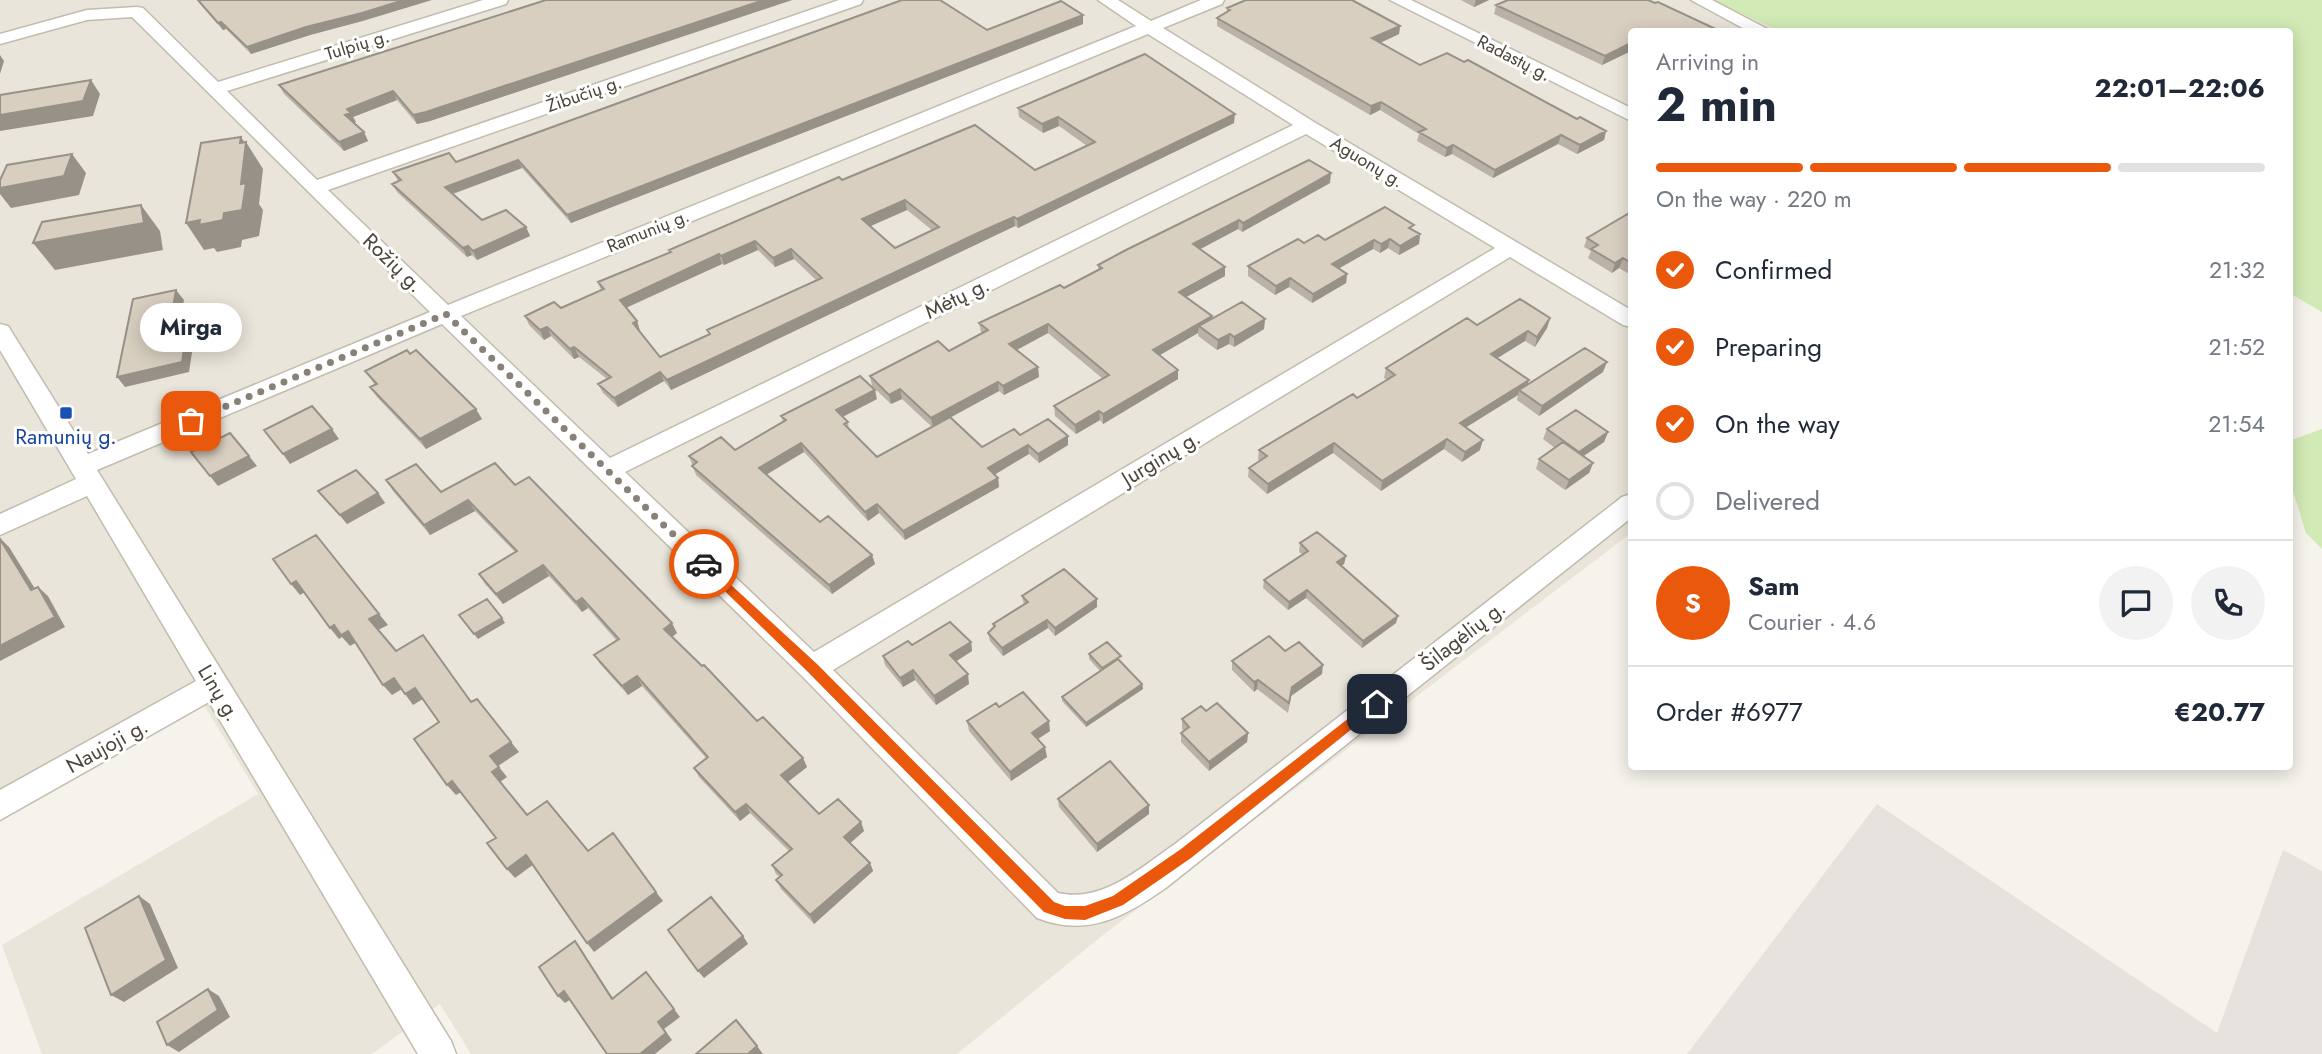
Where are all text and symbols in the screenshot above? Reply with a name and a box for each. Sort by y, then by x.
street label: Tulpių g. [322,23,392,67]
street label: Radastų g. [1473,28,1555,88]
text: Arriving in [1656,45,1759,79]
street label: Žibučių g. [543,69,625,119]
text: 22:01–22:06 [2095,69,2265,107]
text: 2 min [1656,72,1777,138]
street label: Aguonų g. [1325,130,1409,194]
text: On the way · 220 m [1656,182,1852,216]
street label: Ramunių g. [603,203,693,259]
street label: Rožių g. [356,227,430,299]
icon: check [1656,251,1694,289]
text: Confirmed [1715,251,1832,289]
text: 21:32 [2209,253,2265,287]
street label: Mėtų g. [920,270,994,326]
callout: Mirga [140,302,242,351]
text: Mirga [160,310,222,344]
icon: check [1656,328,1694,366]
text: Preparing [1715,328,1822,366]
text: 21:52 [2209,330,2265,364]
pin [161,391,221,451]
icon: bag [172,402,210,440]
marker: Ramunių g. [58,405,74,421]
icon: check [1656,405,1694,443]
text: On the way [1715,405,1840,443]
text: 21:54 [2208,407,2265,441]
place label: Ramunių g. [15,422,117,452]
street label: Jurginų g. [1113,423,1206,495]
text: Delivered [1715,482,1820,520]
courier [669,529,739,599]
icon: car [685,545,723,583]
button: chat [2099,566,2173,640]
button: phone [2191,566,2265,640]
text: Sam [1748,567,1800,605]
text: S [1685,584,1701,622]
street label: Šilagėlių g. [1414,593,1512,679]
text: Courier · 4.6 [1748,605,1876,639]
street label: Linų g. [190,659,248,727]
pin [1347,674,1407,734]
icon: home [1358,685,1396,723]
text: Order #6977 [1656,693,1803,731]
text: €20.77 [2174,693,2265,731]
street label: Naujoji g. [61,711,153,781]

